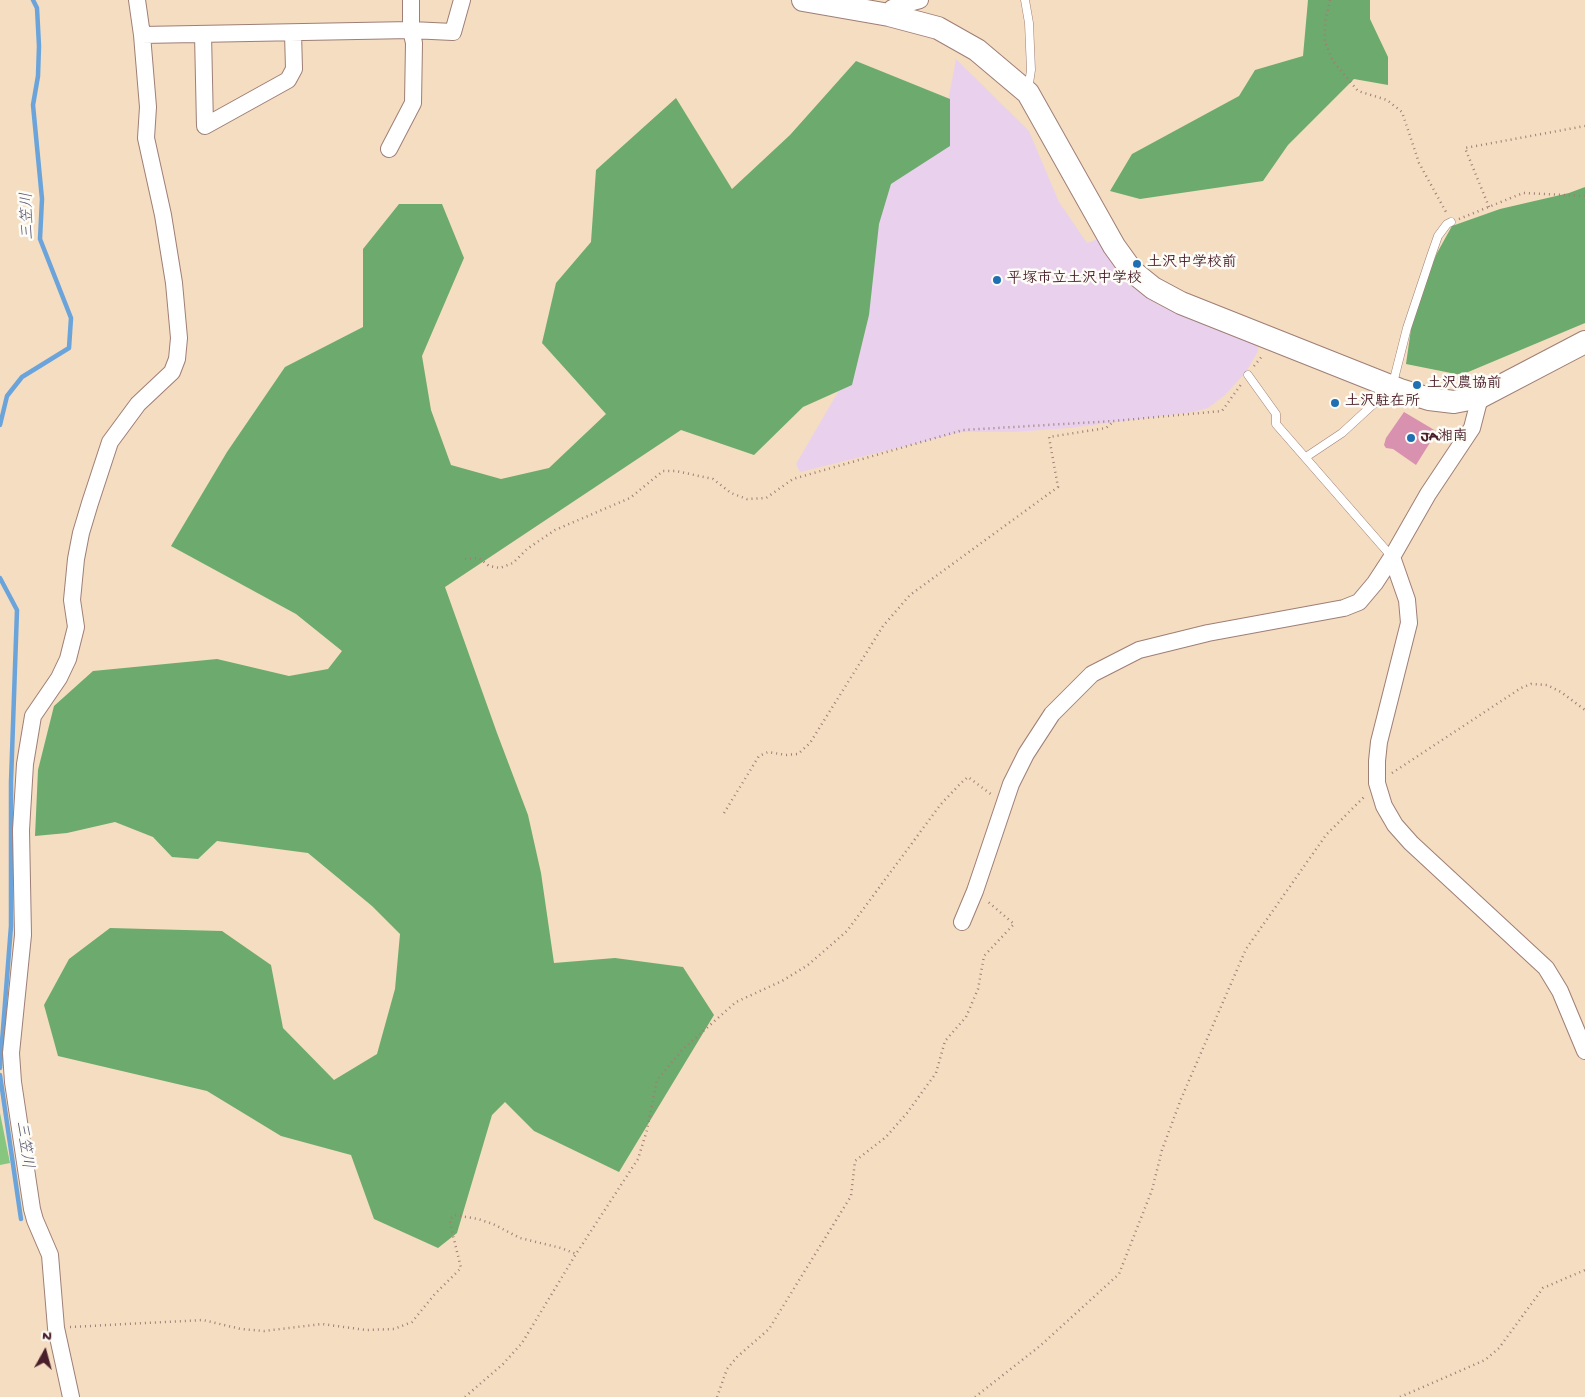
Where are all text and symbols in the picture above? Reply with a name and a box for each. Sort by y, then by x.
water label: 三笠川 [19,192,39,240]
place label: 土沢中学校前 [1147,255,1237,273]
marker: 土沢中学校前 [1131,258,1143,270]
place label: 平塚市立土沢中学校 [1007,271,1142,289]
marker: 平塚市立土沢中学校 [991,274,1003,286]
place label: 土沢農協前 [1427,376,1502,394]
marker: 土沢農協前 [1411,379,1423,391]
place label: 土沢駐在所 [1345,394,1420,412]
marker: 土沢駐在所 [1329,397,1341,409]
place label: JA湘南 [1421,429,1468,447]
marker: JA湘南 [1405,432,1417,444]
water label: 三笠川 [10,1120,36,1170]
north arrow [20,1327,70,1377]
text: N [41,1328,52,1346]

